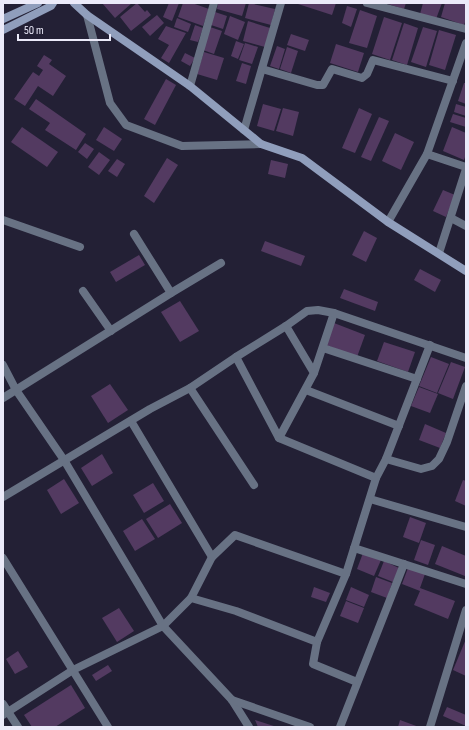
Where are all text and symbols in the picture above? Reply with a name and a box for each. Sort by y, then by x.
scale bar [18,16,110,42]
text: 50 m [24,23,44,38]

